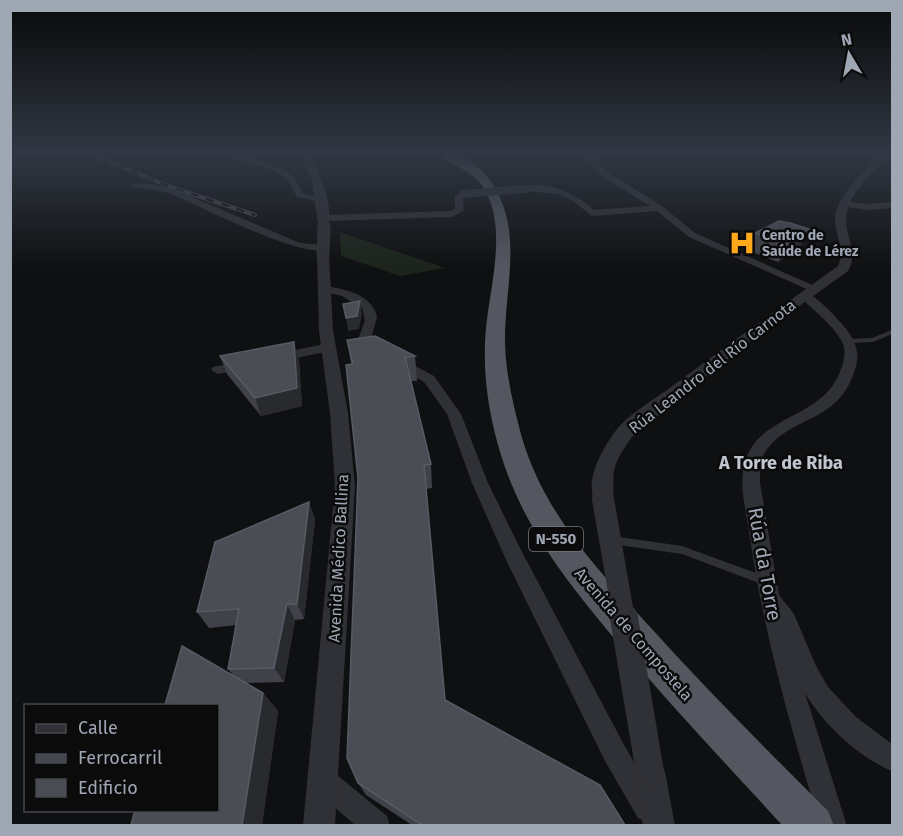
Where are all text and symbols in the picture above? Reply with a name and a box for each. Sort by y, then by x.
north arrow [819,24,879,84]
text: N [840,29,853,50]
place label: Centro de Saúde de Lérez [762,227,859,260]
hospital icon: Centro de Saúde de Lérez [727,228,757,258]
street label: Rúa Leandro del Río Carnota [625,295,800,438]
district label: A Torre de Riba [718,452,843,474]
street label: Avenida Médico Ballina [325,473,352,643]
street label: Rúa da Torre [743,505,787,623]
road number: N-550 [529,527,583,551]
street label: Avenida de Compostela [571,564,697,705]
legend [24,704,219,812]
text: Calle [78,717,118,739]
text: Ferrocarril [78,747,162,769]
text: Edificio [78,777,138,799]

